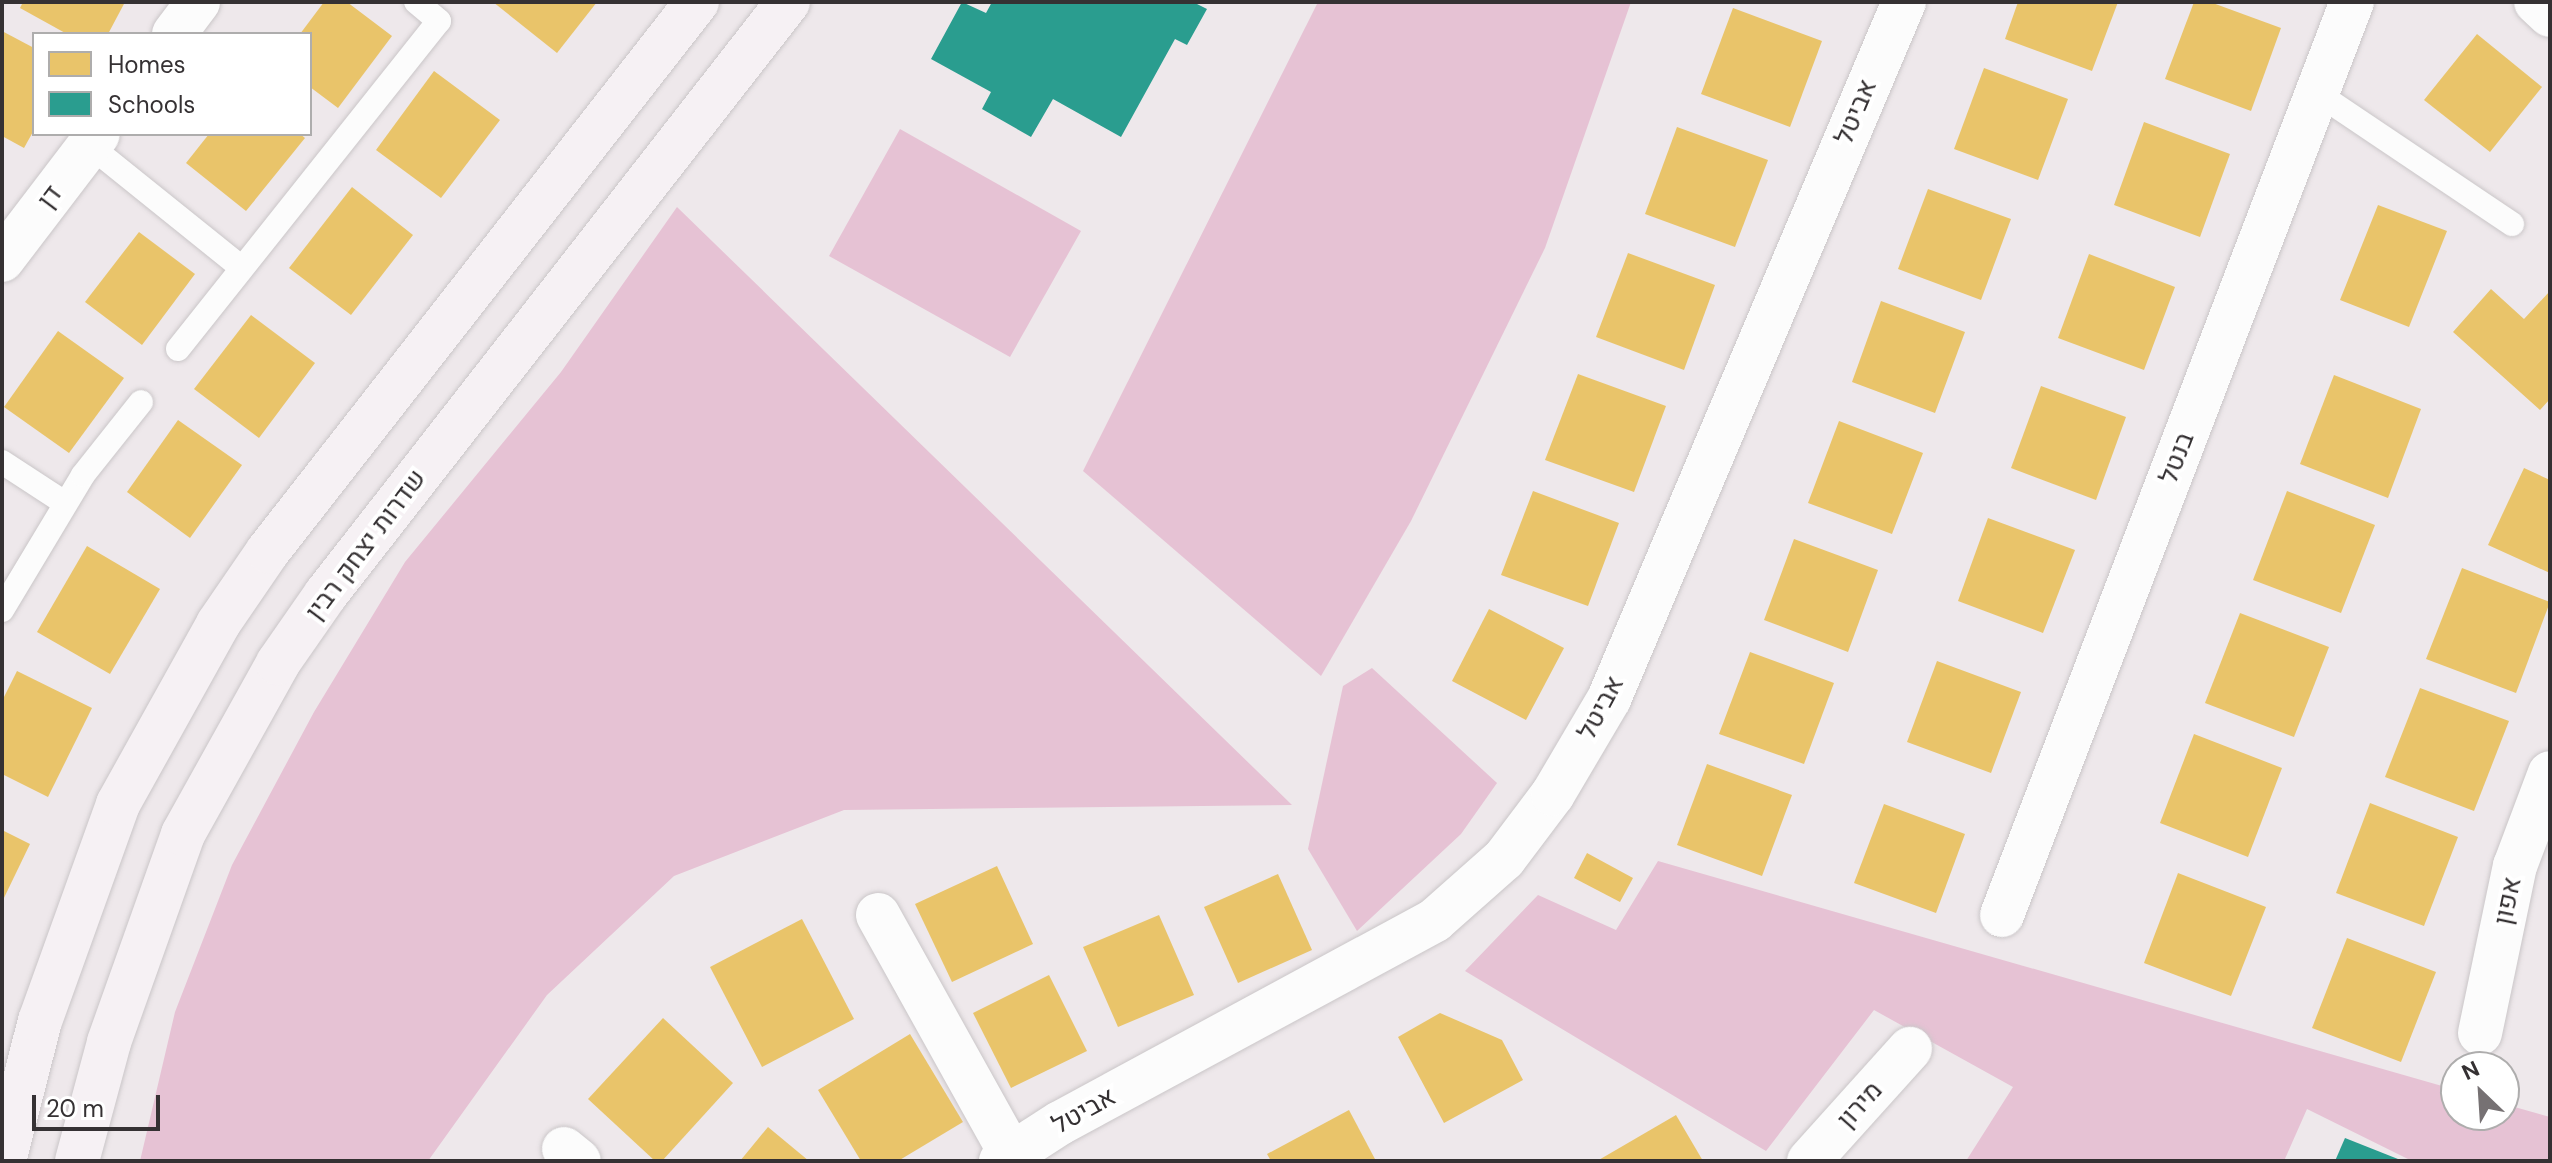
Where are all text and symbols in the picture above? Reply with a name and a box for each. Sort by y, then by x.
legend [32,32,312,136]
text: Homes [108,49,186,80]
street label: אביטל [1828,75,1884,149]
text: Schools [108,89,195,120]
street label: דן [31,179,69,215]
street label: בנטל [2153,428,2201,488]
street label: שדרות יצחק רבין [299,464,433,626]
street label: אביטל [1571,671,1631,745]
street label: אפון [2488,874,2528,928]
north arrow [2440,1051,2520,1131]
text: N [2457,1054,2484,1087]
street label: מירון [1831,1075,1889,1135]
scale bar [36,1079,164,1129]
street label: אביטל [1047,1081,1121,1141]
text: 20 m [46,1093,104,1124]

